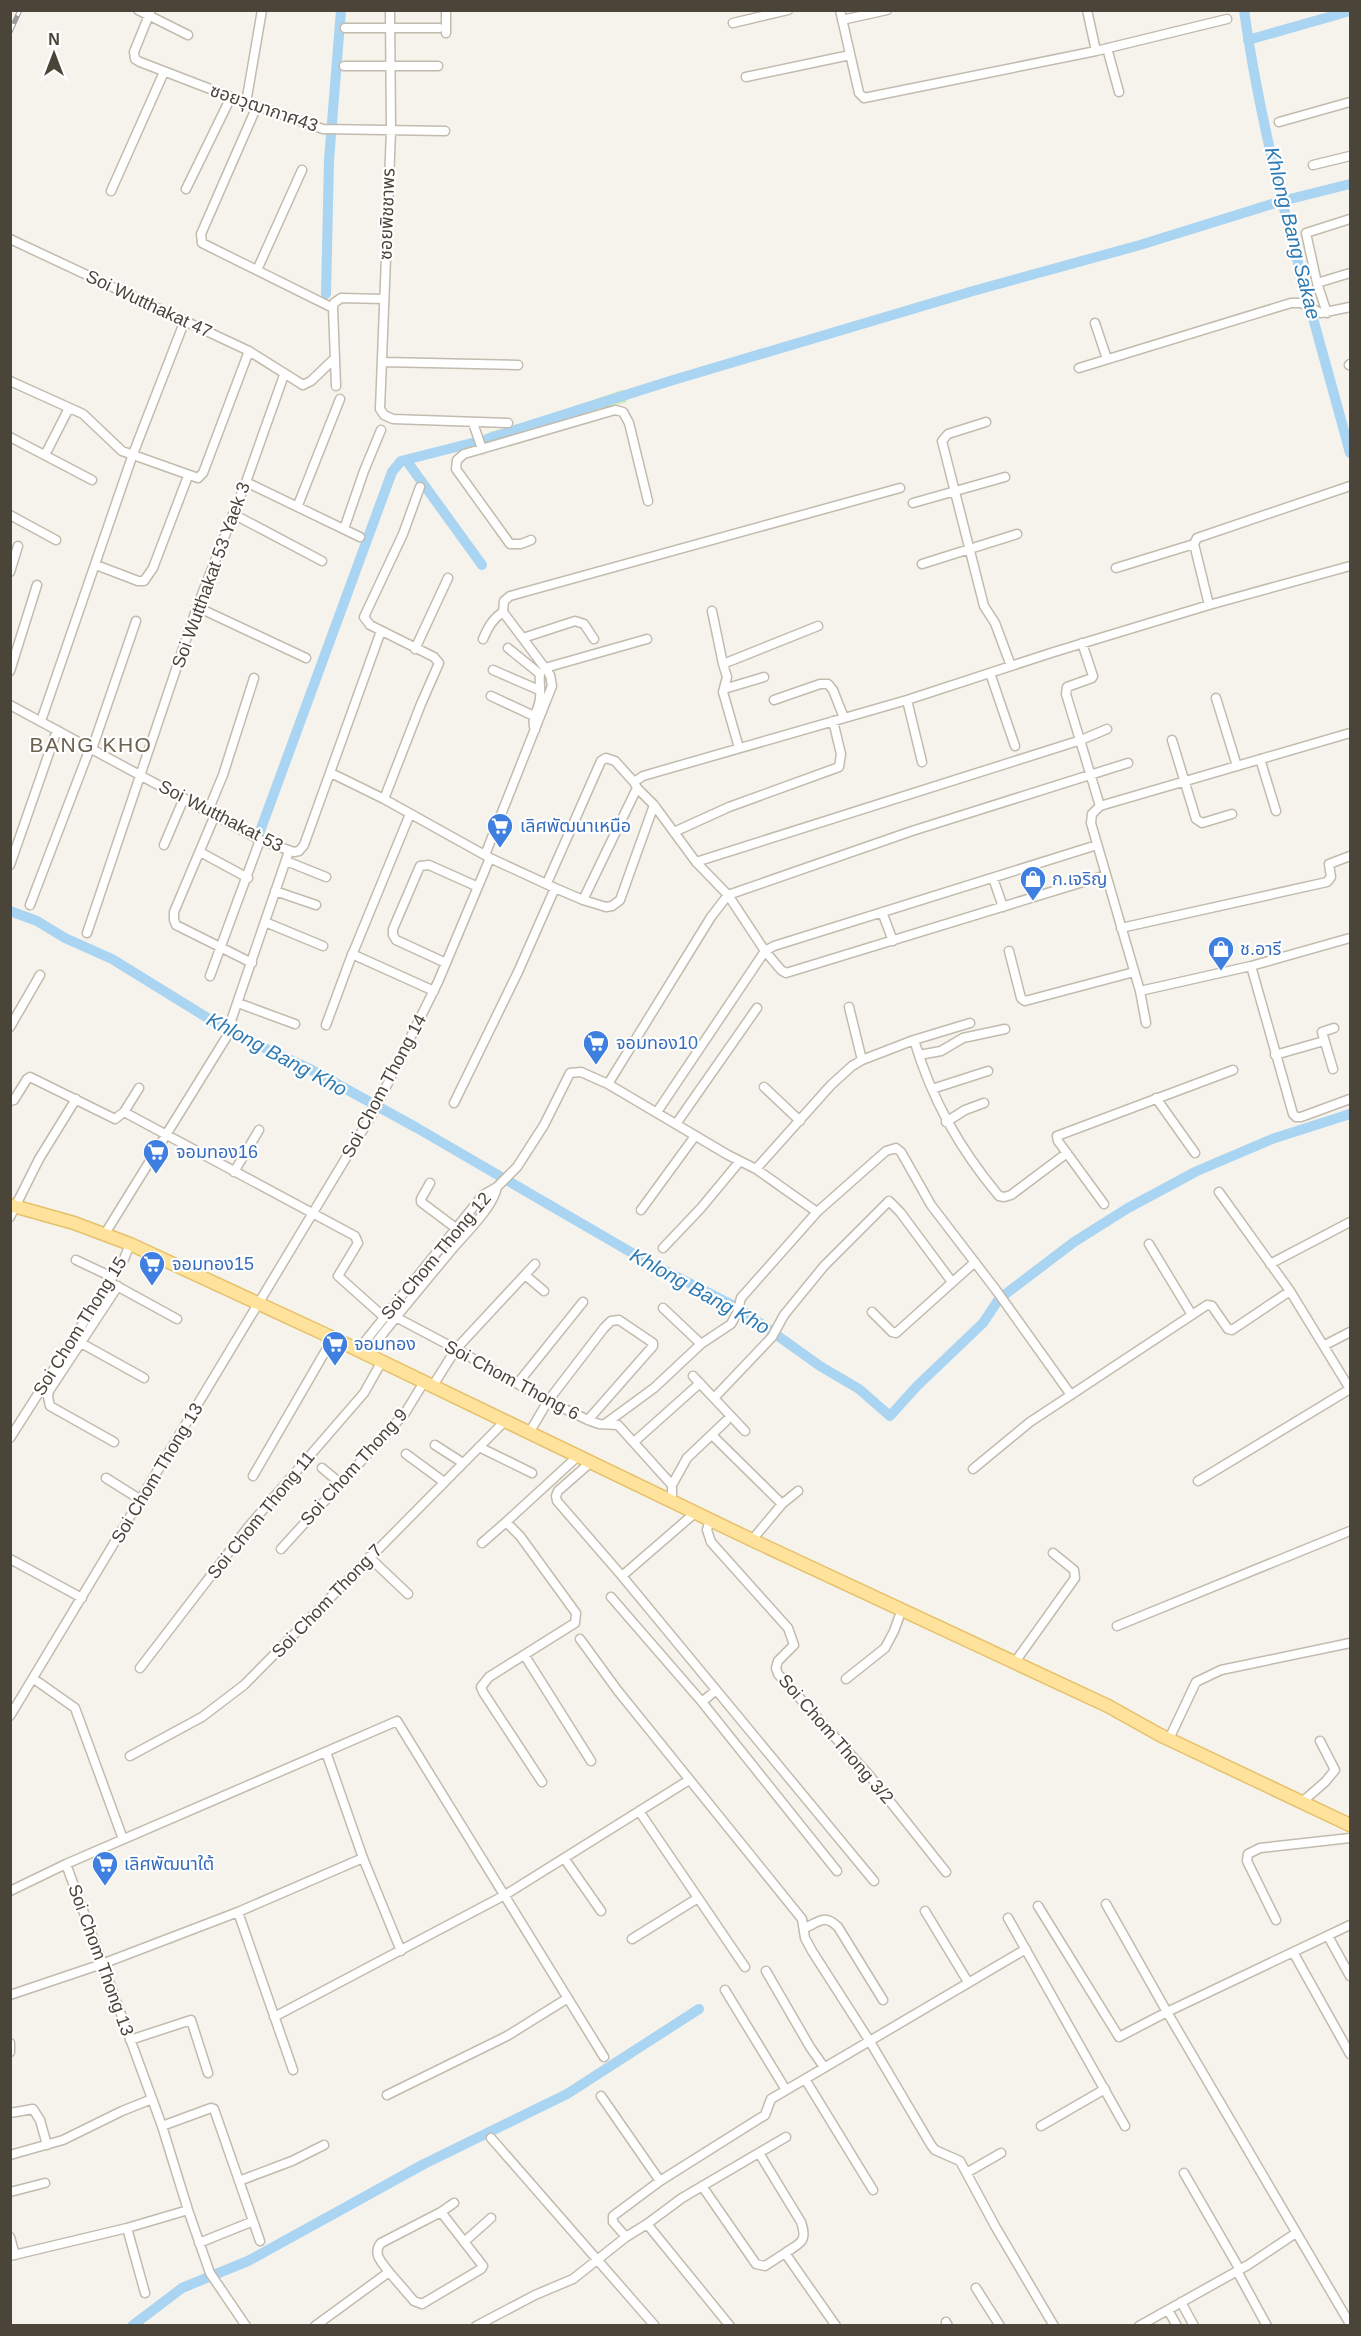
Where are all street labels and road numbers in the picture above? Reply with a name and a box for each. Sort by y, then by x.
street label: ซอยวุฒากาศ43 [207,80,321,137]
street label: ซอยพิชชาพร [375,167,399,260]
street label: Soi Wutthakat 47 [83,266,215,342]
street label: Soi Wutthakat 53 Yaek 3 [168,479,254,671]
street label: Soi Wutthakat 53 [156,776,286,856]
street label: Soi Chom Thong 14 [338,1011,430,1161]
street label: Soi Chom Thong 12 [377,1188,495,1324]
street label: Soi Chom Thong 15 [29,1253,131,1399]
street label: Soi Chom Thong 6 [441,1336,583,1424]
street label: Soi Chom Thong 13 [107,1399,207,1547]
street label: Soi Chom Thong 9 [296,1405,412,1529]
street label: Soi Chom Thong 11 [203,1447,319,1583]
street label: Soi Chom Thong 7 [268,1540,386,1662]
street label: Soi Chom Thong 3/2 [774,1670,898,1808]
street label: Soi Chom Thong 13 [64,1882,138,2038]

